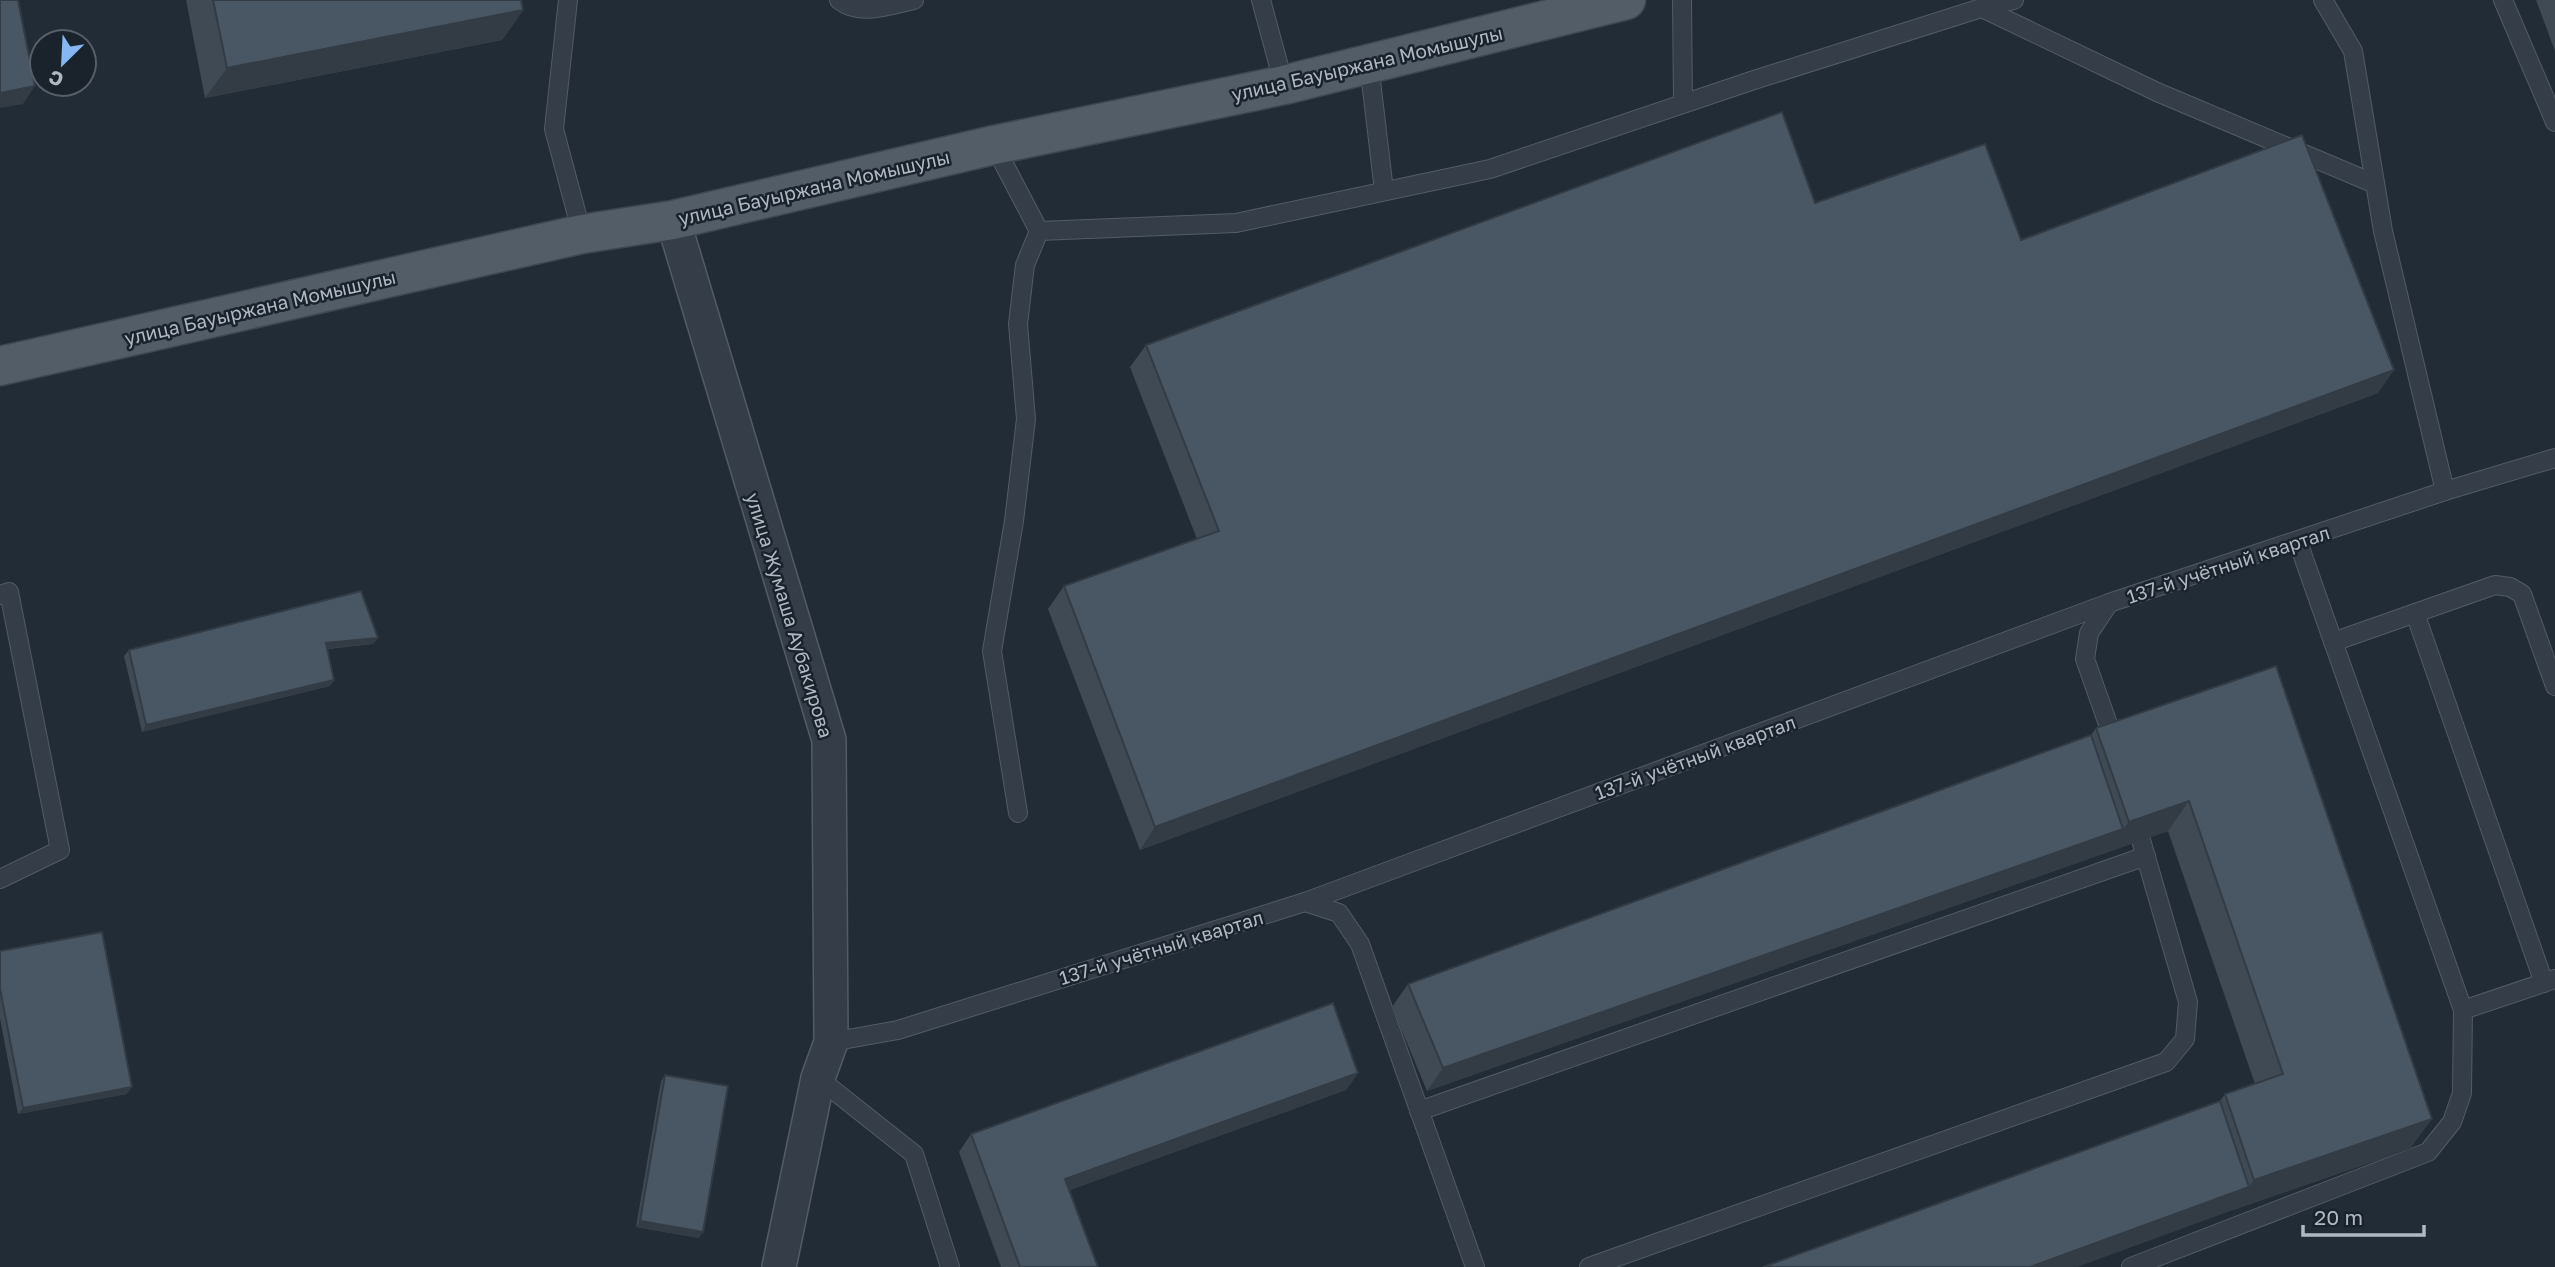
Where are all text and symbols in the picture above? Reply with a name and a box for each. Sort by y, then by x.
street label: улица Бауыржана Момышулы [1229,21,1505,105]
north arrow [28,28,98,98]
text: С [45,66,67,92]
street label: улица Бауыржана Момышулы [676,145,952,229]
street label: улица Бауыржана Момышулы [122,265,398,349]
street label: улица Жумаша Аубакирова [742,490,838,740]
street label: 137-й учётный квартал [2124,520,2332,608]
street label: 137-й учётный квартал [1591,710,1799,804]
street label: 137-й учётный квартал [1056,905,1266,989]
scale bar [2303,1194,2424,1238]
text: 20 m [2314,1204,2363,1230]

